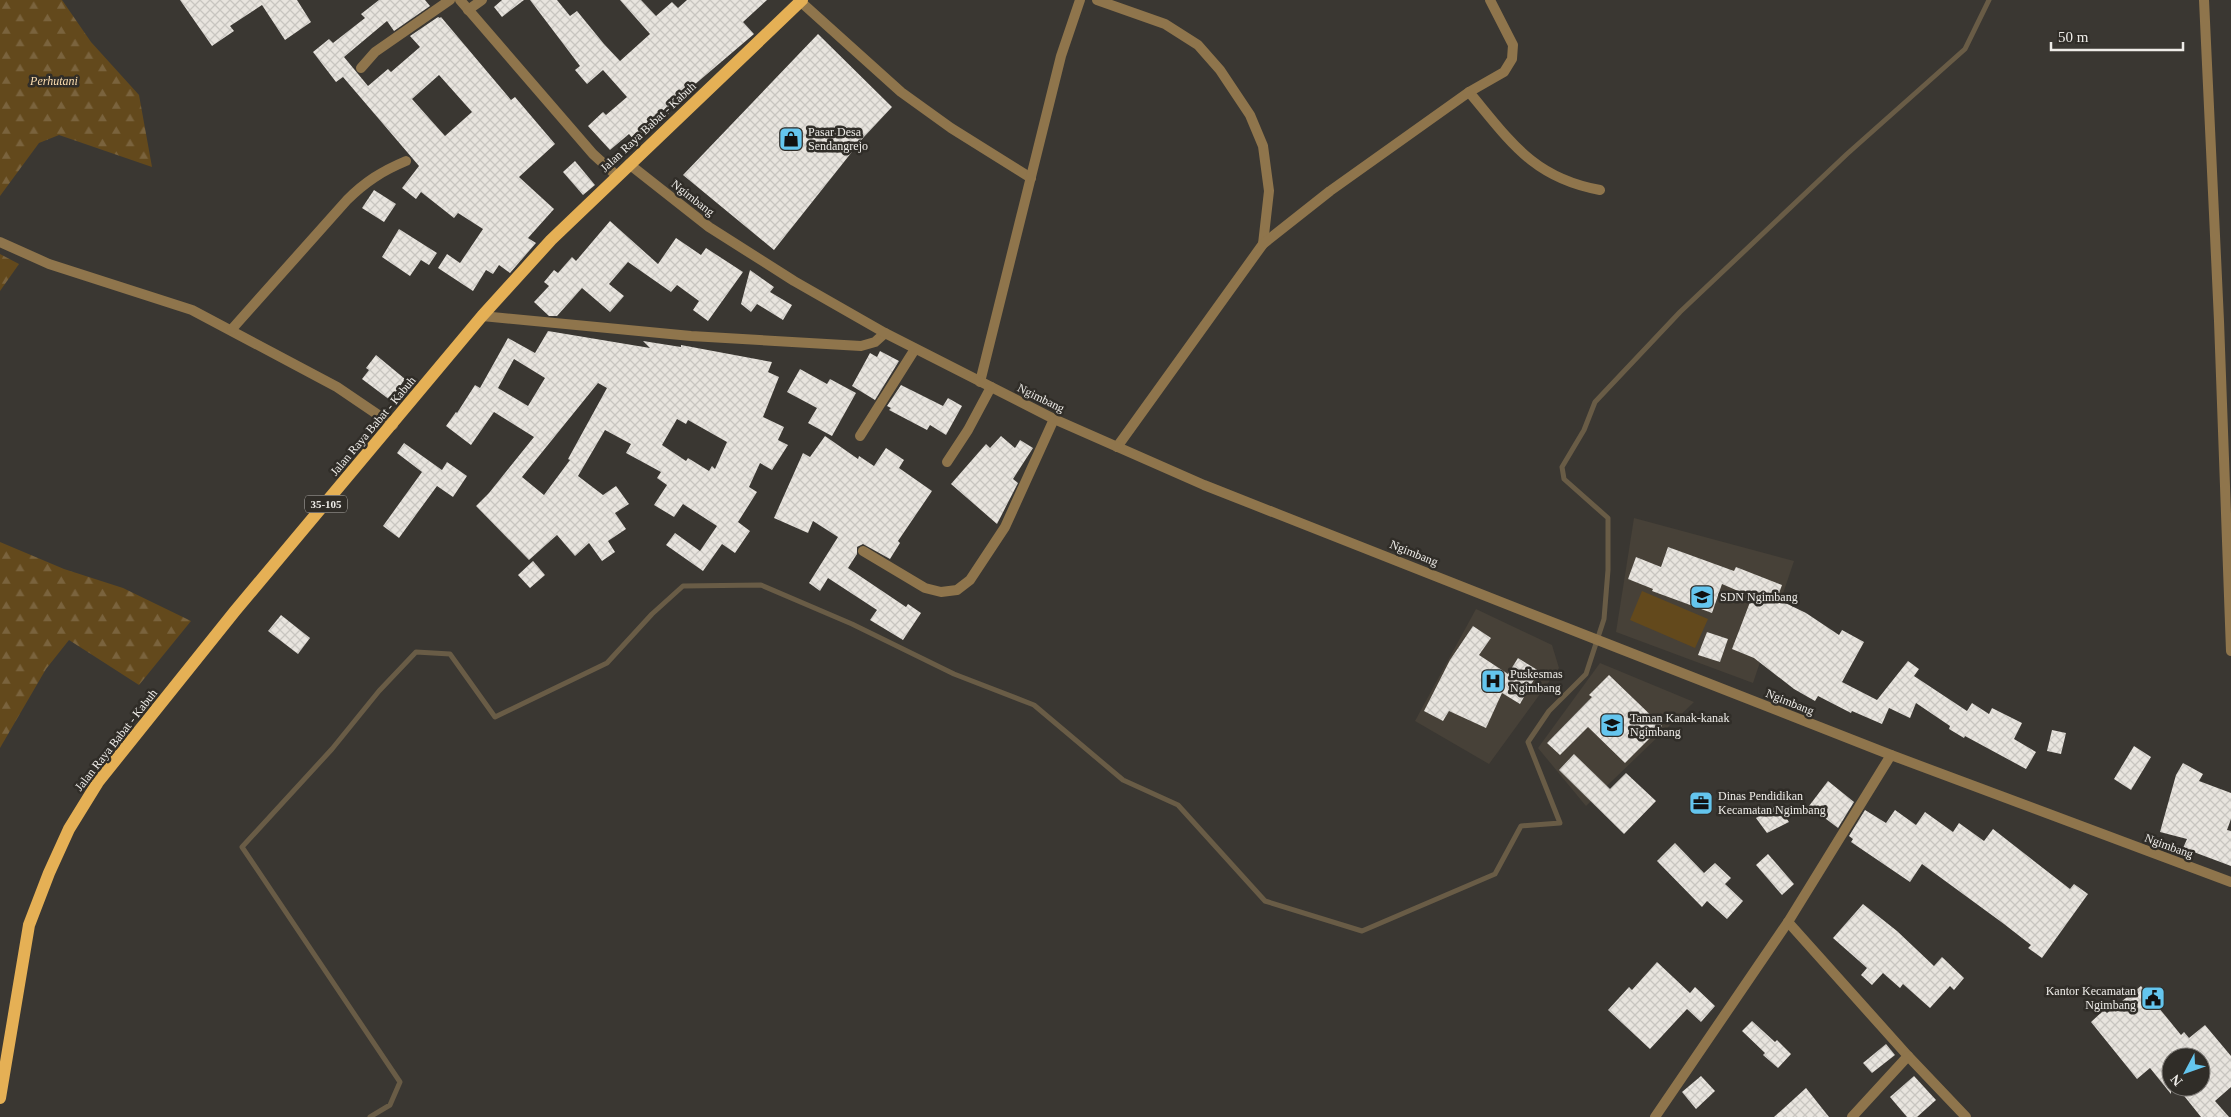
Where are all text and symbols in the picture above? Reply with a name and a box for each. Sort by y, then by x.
scale bar [2051,20,2184,52]
text: 50 m [2058,29,2089,45]
park label: Perhutani [29,74,78,88]
street label: Jalan Raya Babat - Kabuh [597,79,699,175]
place label: Pasar Desa Sendangrejo [808,125,868,153]
shop icon: Pasar Desa Sendangrejo [778,126,804,152]
street label: Ngimbang [669,177,717,219]
street label: Jalan Raya Babat - Kabuh [327,374,419,478]
street label: Ngimbang [1015,381,1067,415]
road number: 35-105 [305,496,347,512]
street label: Ngimbang [1388,537,1440,569]
school or university icon: SDN Ngimbang [1689,584,1715,610]
place label: SDN Ngimbang [1720,590,1798,604]
place label: Puskesmas Ngimbang [1510,667,1563,695]
hospital icon: Puskesmas Ngimbang [1480,668,1506,694]
street label: Jalan Raya Babat - Kabuh [72,686,160,794]
street label: Ngimbang [1764,686,1816,718]
place label: Taman Kanak-kanak Ngimbang [1630,711,1729,739]
school or university icon: Taman Kanak-kanak Ngimbang [1599,712,1625,738]
place label: Dinas Pendidikan Kecamatan Ngimbang [1718,789,1826,817]
office icon: Dinas Pendidikan Kecamatan Ngimbang [1688,790,1714,816]
street label: Ngimbang [2143,831,2195,861]
place label: Kantor Kecamatan Ngimbang [2046,984,2136,1012]
public building icon: Kantor Kecamatan Ngimbang [2140,985,2166,1011]
north arrow [2161,1047,2211,1097]
text: N [2168,1071,2186,1089]

